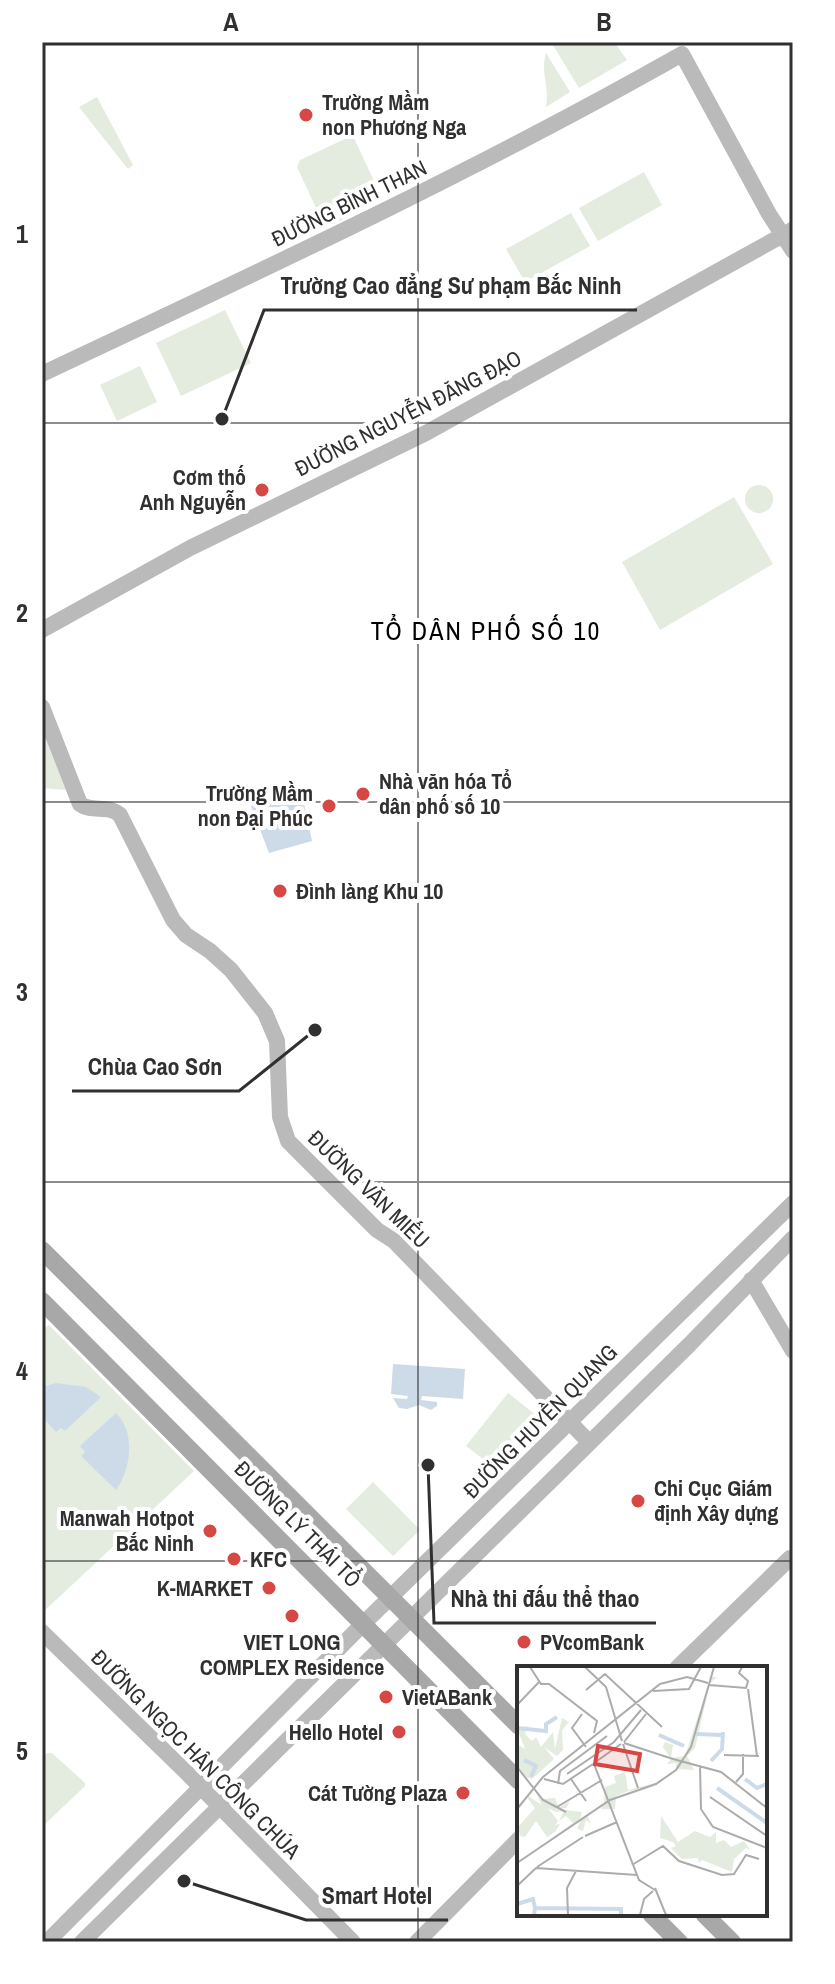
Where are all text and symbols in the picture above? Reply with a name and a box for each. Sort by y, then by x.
text: A [223,4,239,39]
text: B [596,4,612,39]
place label: Trường Mầm non Phương Nga [322,87,466,142]
marker: Trường Mầm non Phương Nga [297,106,315,124]
street label: ĐƯỜNG BÌNH THAN [266,152,432,254]
text: 1 [16,216,28,251]
callout: Trường Cao đẳng Sư phạm Bắc Ninh [264,262,637,310]
text: Trường Cao đẳng Sư phạm Bắc Ninh [280,269,622,301]
street label: ĐƯỜNG NGUYỄN ĐĂNG ĐẠO [290,343,526,483]
place label: Cơm thố Anh Nguyễn [140,462,246,517]
marker: Cơm thố Anh Nguyễn [253,481,271,499]
text: 2 [16,595,28,630]
district label: TỔ DÂN PHỐ SỐ 10 [371,613,601,648]
place label: Nhà văn hóa Tổ dân phố số 10 [379,766,512,821]
place label: Trường Mầm non Đại Phúc [198,778,313,833]
marker: Nhà văn hóa Tổ dân phố số 10 [354,785,372,803]
marker: Trường Mầm non Đại Phúc [320,797,338,815]
place label: Đình làng Khu 10 [296,876,443,906]
marker: Đình làng Khu 10 [271,882,289,900]
text: 3 [16,974,28,1009]
callout: Chùa Cao Sơn [72,1043,239,1091]
text: Chùa Cao Sơn [88,1050,222,1082]
street label: ĐƯỜNG VĂN MIẾU [302,1123,436,1255]
street label: ĐƯỜNG HUYỀN QUANG [456,1337,624,1505]
text: 4 [16,1353,28,1388]
street label: ĐƯỜNG LÝ THÁI TỔ [228,1454,368,1594]
place label: Chi Cục Giám định Xây dựng [654,1473,778,1528]
marker: Chi Cục Giám định Xây dựng [629,1492,647,1510]
place label: Manwah Hotpot Bắc Ninh [60,1503,194,1558]
marker: Manwah Hotpot Bắc Ninh [201,1522,219,1540]
place label: KFC [250,1544,287,1574]
marker: KFC [225,1550,243,1568]
place label: K-MARKET [157,1573,253,1603]
callout: Nhà thi đấu thể thao [434,1575,656,1623]
marker: K-MARKET [260,1579,278,1597]
text: Nhà thi đấu thể thao [450,1582,640,1614]
marker: VIET LONG COMPLEX Residence [283,1607,301,1625]
place label: VIET LONG COMPLEX Residence [200,1627,384,1682]
place label: PVcomBank [540,1627,645,1657]
marker: PVcomBank [515,1633,533,1651]
street label: ĐƯỜNG NGỌC HÂN CÔNG CHÚA [85,1643,308,1866]
inset map [517,1666,767,1916]
place label: VietABank [402,1682,493,1712]
marker: VietABank [377,1688,395,1706]
place label: Hello Hotel [289,1717,383,1747]
marker: Hello Hotel [390,1723,408,1741]
text: 5 [16,1733,28,1768]
place label: Cát Tường Plaza [308,1778,447,1808]
marker: Cát Tường Plaza [454,1784,472,1802]
callout: Smart Hotel [306,1872,448,1920]
text: Smart Hotel [322,1879,432,1911]

